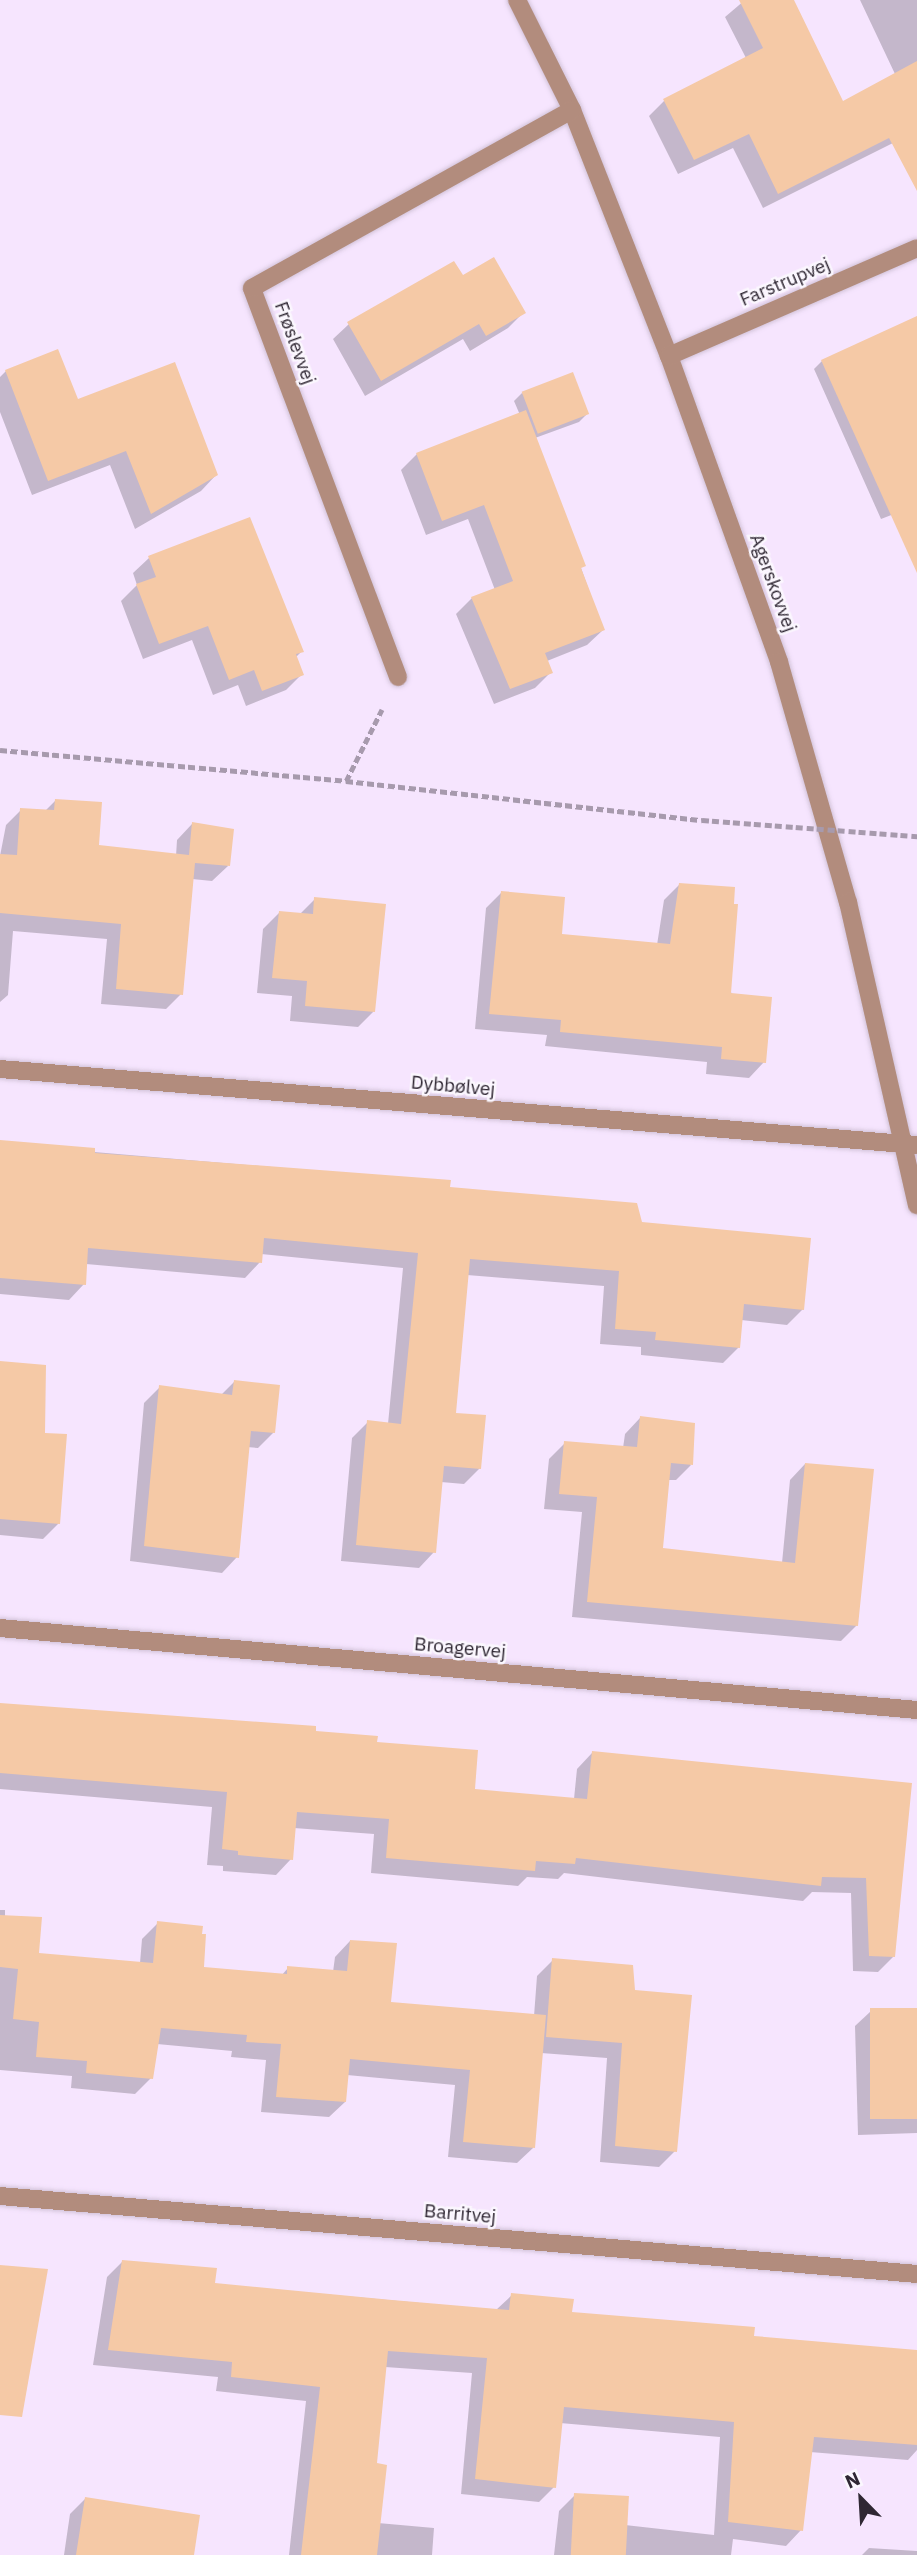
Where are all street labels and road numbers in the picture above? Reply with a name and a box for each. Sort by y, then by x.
street label: Farstrupvej [736,253,834,311]
street label: Frøslevvej [270,299,320,387]
street label: Agerskovvej [745,531,801,635]
street label: Dybbølvej [410,1071,496,1101]
street label: Broagervej [413,1633,507,1663]
street label: Barritvej [423,2199,497,2229]

